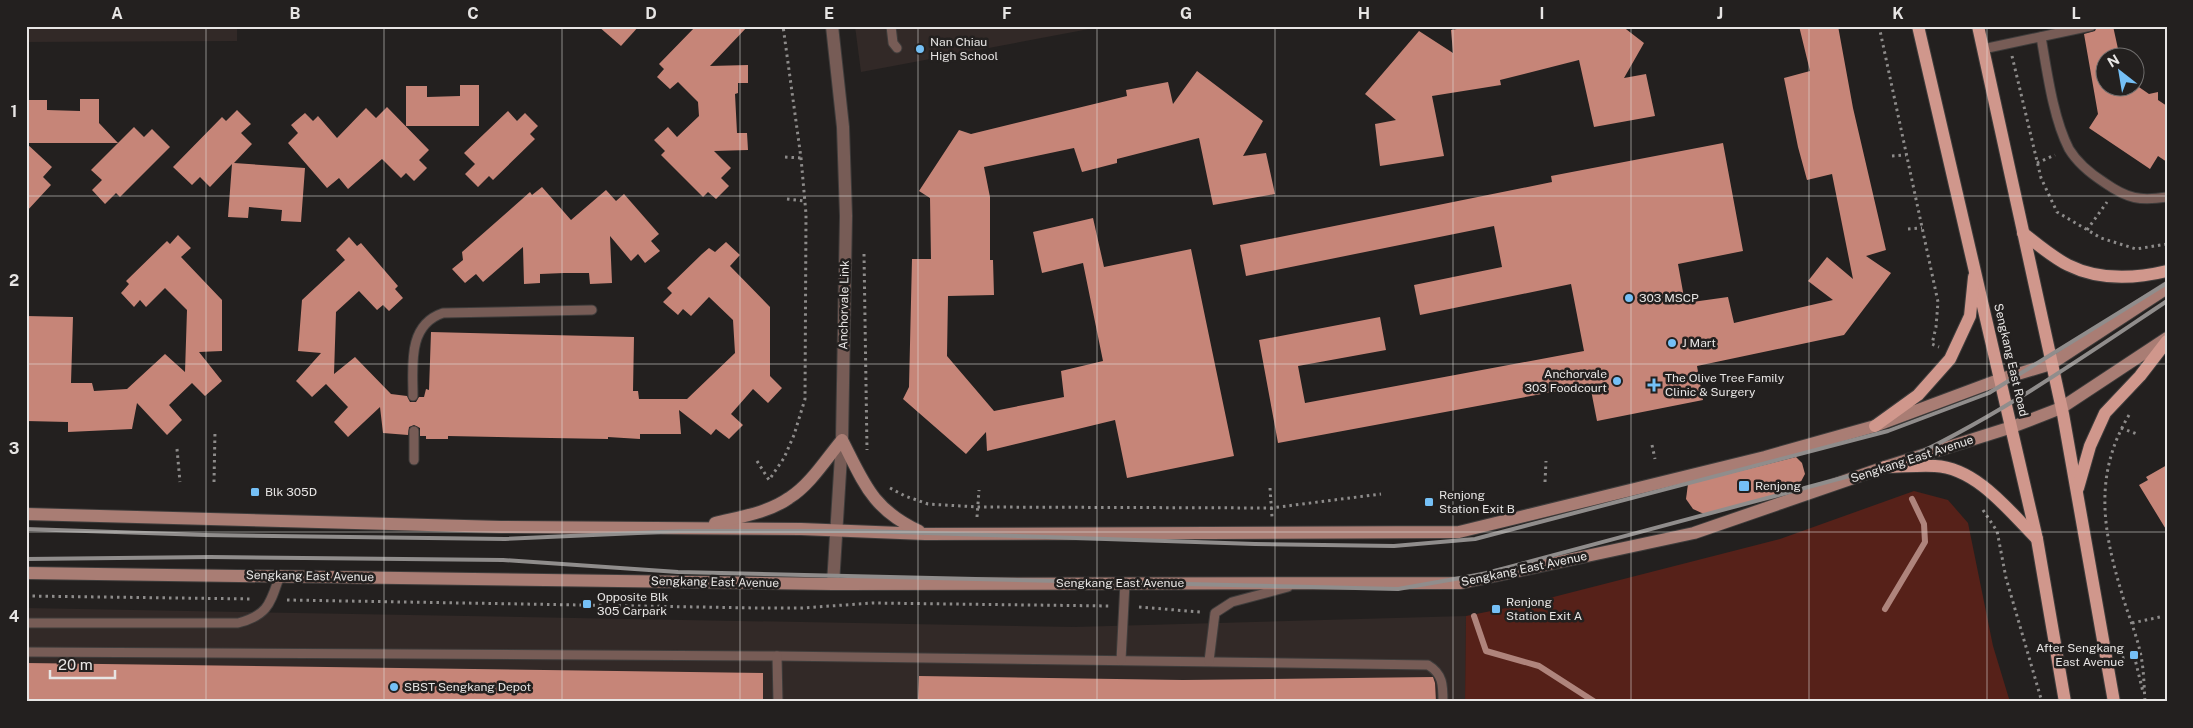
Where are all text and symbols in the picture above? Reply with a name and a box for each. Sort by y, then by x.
text: A [111,4,123,23]
text: B [290,4,301,23]
text: C [467,4,479,23]
text: D [645,4,657,23]
text: E [824,4,834,23]
text: F [1002,4,1012,23]
text: G [1180,4,1192,23]
text: H [1358,4,1370,23]
text: I [1540,4,1544,23]
text: J [1717,4,1723,23]
text: K [1892,4,1904,23]
text: L [2071,4,2081,23]
place label: Nan Chiau High School [930,35,998,63]
marker: Nan Chiau High School [914,43,926,55]
north arrow [2096,48,2146,98]
text: N [2104,51,2122,71]
text: 1 [11,102,17,121]
street label: Anchorvale Link [836,260,852,350]
text: 2 [9,271,19,290]
place label: 303 MSCP [1639,291,1699,305]
marker: 303 MSCP [1623,292,1635,304]
street label: Sengkang East Road [1991,302,2031,418]
place label: J Mart [1682,336,1716,350]
marker: J Mart [1666,337,1678,349]
place label: Anchorvale 303 Foodcourt [1525,367,1607,395]
place label: The Olive Tree Family Clinic & Surgery [1665,371,1785,399]
marker: Anchorvale 303 Foodcourt [1611,375,1623,387]
marker: The Olive Tree Family Clinic & Surgery [1647,378,1661,392]
street label: Sengkang East Avenue [1849,432,1975,486]
text: 3 [9,439,19,458]
marker: Renjong [1737,479,1751,493]
place label: Renjong [1755,479,1801,493]
place label: Blk 305D [265,485,317,499]
marker: Blk 305D [249,486,261,498]
place label: Renjong Station Exit B [1439,488,1515,516]
marker: Renjong Station Exit B [1423,496,1435,508]
street label: Sengkang East Avenue [1460,549,1588,589]
street label: Sengkang East Avenue [246,568,375,584]
street label: Sengkang East Avenue [651,574,780,590]
street label: Sengkang East Avenue [1056,576,1184,590]
place label: Opposite Blk 305 Carpark [597,590,669,618]
place label: Renjong Station Exit A [1506,595,1583,623]
marker: Opposite Blk 305 Carpark [581,598,593,610]
marker: Renjong Station Exit A [1490,603,1502,615]
text: 4 [9,607,20,626]
place label: After Sengkang East Avenue [2036,641,2124,669]
scale bar [50,648,115,680]
marker: After Sengkang East Avenue [2128,649,2140,661]
text: 20 m [58,656,93,673]
place label: SBST Sengkang Depot [404,680,531,694]
marker: SBST Sengkang Depot [388,681,400,693]

